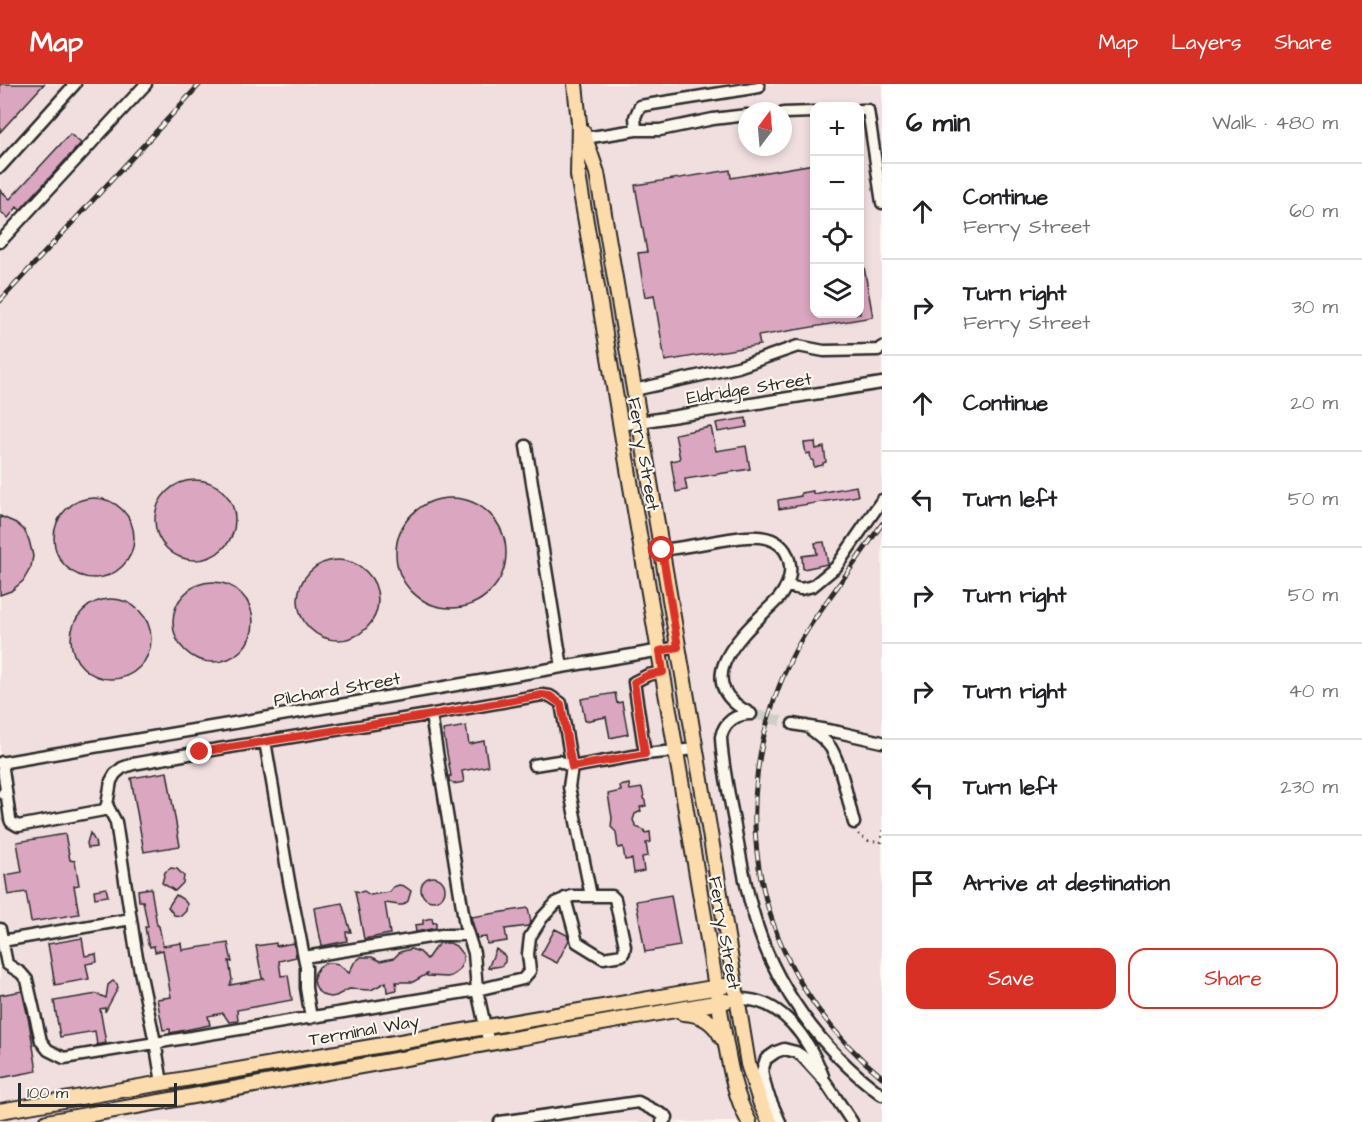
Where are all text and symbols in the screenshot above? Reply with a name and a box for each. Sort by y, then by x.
text: Map [30,23,83,62]
text: Map [1098,28,1138,57]
text: Layers [1171,28,1241,57]
text: Share [1274,28,1332,57]
north arrow [738,102,792,156]
map controls [810,102,864,318]
button: + [810,102,864,156]
text: 6 min [906,105,970,141]
text: Walk · 480 m [1212,109,1338,137]
button: − [810,156,864,210]
text: Continue [963,182,1048,213]
icon: ahead [906,195,939,228]
text: 60 m [1289,197,1338,225]
button: locate [810,210,864,264]
text: Ferry Street [963,213,1090,241]
button: layers [810,264,864,318]
text: Turn right [963,278,1066,309]
icon: right [906,291,939,324]
text: 30 m [1292,293,1338,321]
text: Ferry Street [963,309,1090,337]
street label: Eldridge Street [685,366,814,412]
icon: ahead [906,387,939,420]
text: Continue [963,388,1048,419]
text: 20 m [1290,389,1338,417]
street label: Ferry Street [620,395,666,514]
icon: left [906,483,939,516]
text: Turn left [963,484,1057,515]
text: 50 m [1288,485,1338,513]
route start [648,536,674,562]
icon: right [906,579,939,612]
text: Turn right [963,580,1066,611]
text: 50 m [1288,581,1338,609]
street label: Pilchard Street [272,666,403,713]
icon: right [906,675,939,708]
text: Turn right [963,676,1066,707]
text: 40 m [1288,677,1338,705]
route end [186,738,212,764]
icon: left [906,771,939,804]
text: Turn left [963,772,1057,803]
text: 230 m [1280,773,1338,801]
icon: arrive [906,867,939,900]
text: Arrive at destination [963,868,1170,899]
street label: Ferry Street [701,874,747,993]
button: Save [906,948,1116,1009]
button: Share [1128,948,1338,1009]
street label: Terminal Way [307,1008,422,1053]
scale bar [18,1080,177,1108]
text: 100 m [27,1082,68,1104]

